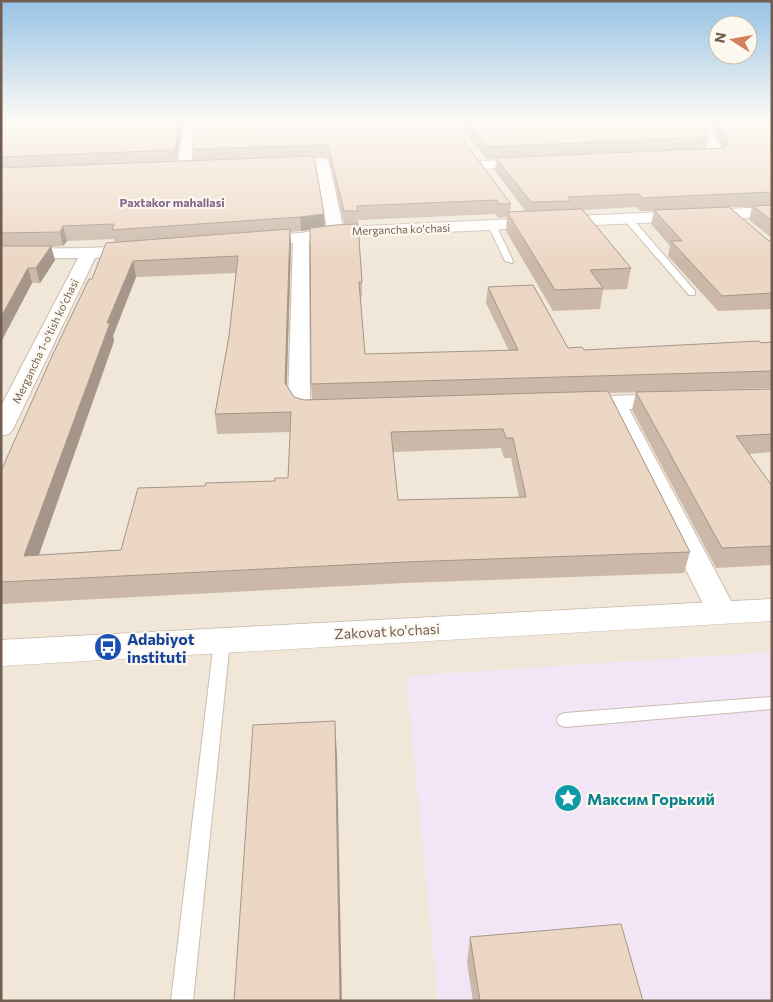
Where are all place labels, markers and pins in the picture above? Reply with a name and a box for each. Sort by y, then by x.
place label: Adabiyot instituti [127,629,195,666]
bus stop icon: Adabiyot instituti [93,632,123,662]
place icon: Максим Горький [553,783,583,813]
place label: Максим Горький [587,789,715,808]

